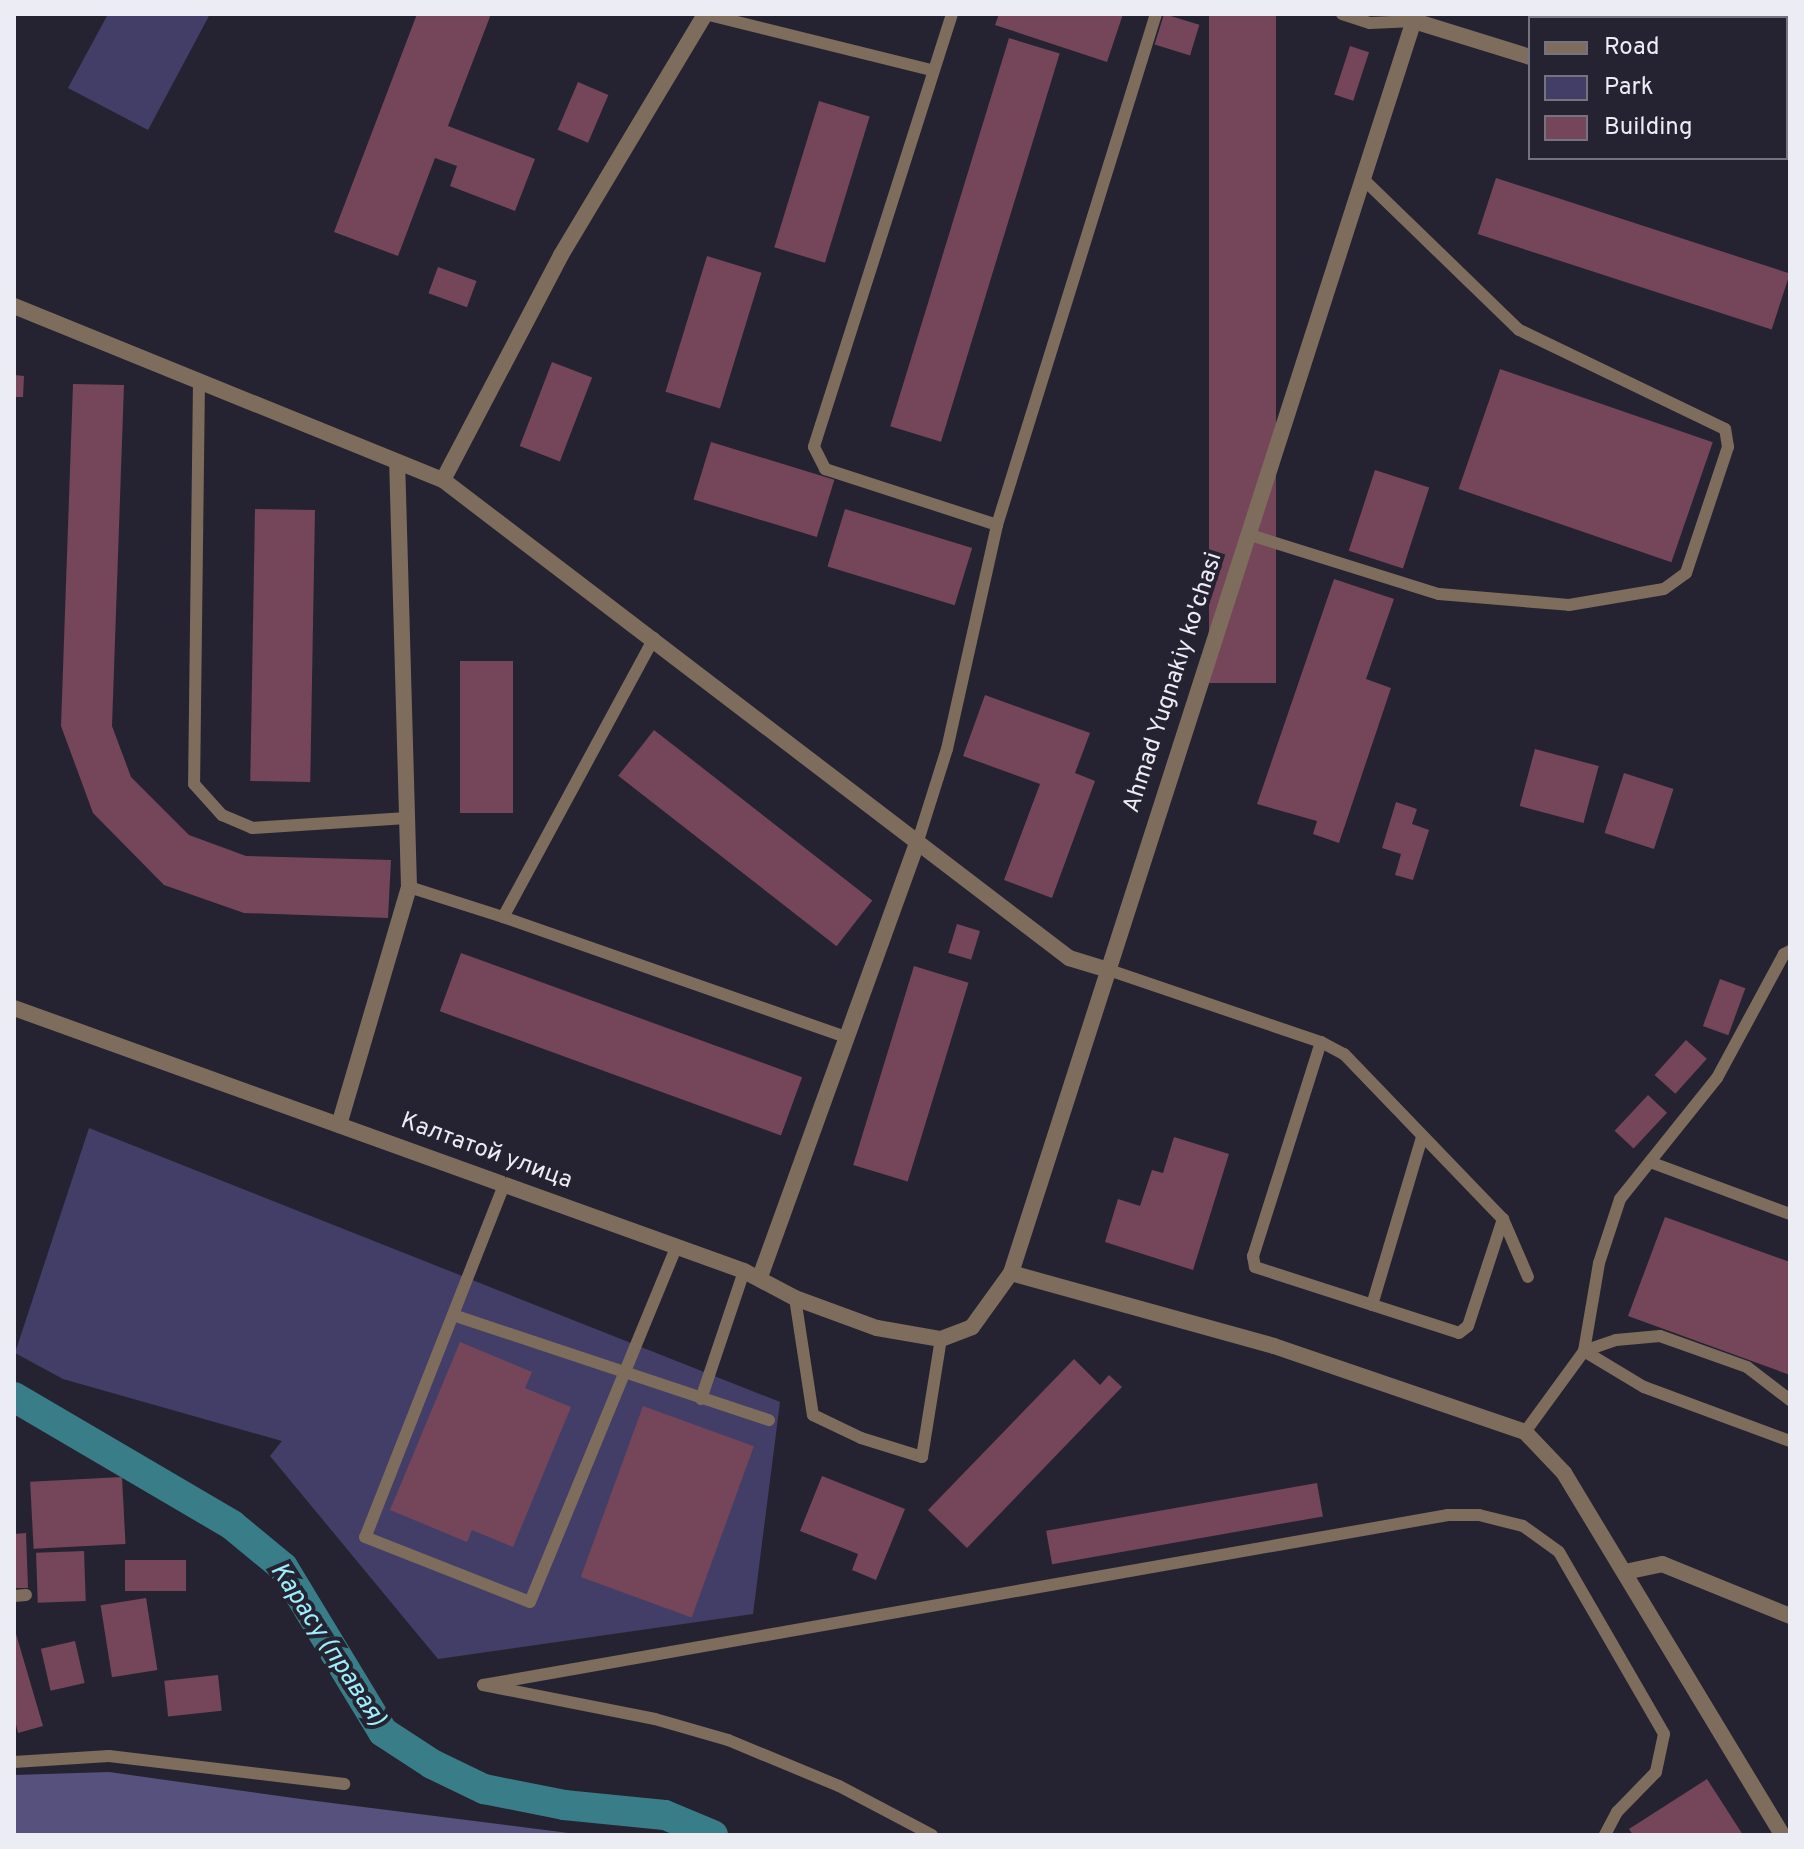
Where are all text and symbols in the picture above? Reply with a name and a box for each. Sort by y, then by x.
legend [1528,16,1788,160]
text: Road [1604,33,1660,63]
text: Park [1604,73,1654,103]
text: Building [1604,113,1693,143]
street label: Ahmad Yugnakiy ko'chasi [1118,549,1230,817]
street label: Калтатой улица [396,1108,576,1196]
water label: Карасу (правая) [262,1557,392,1733]

